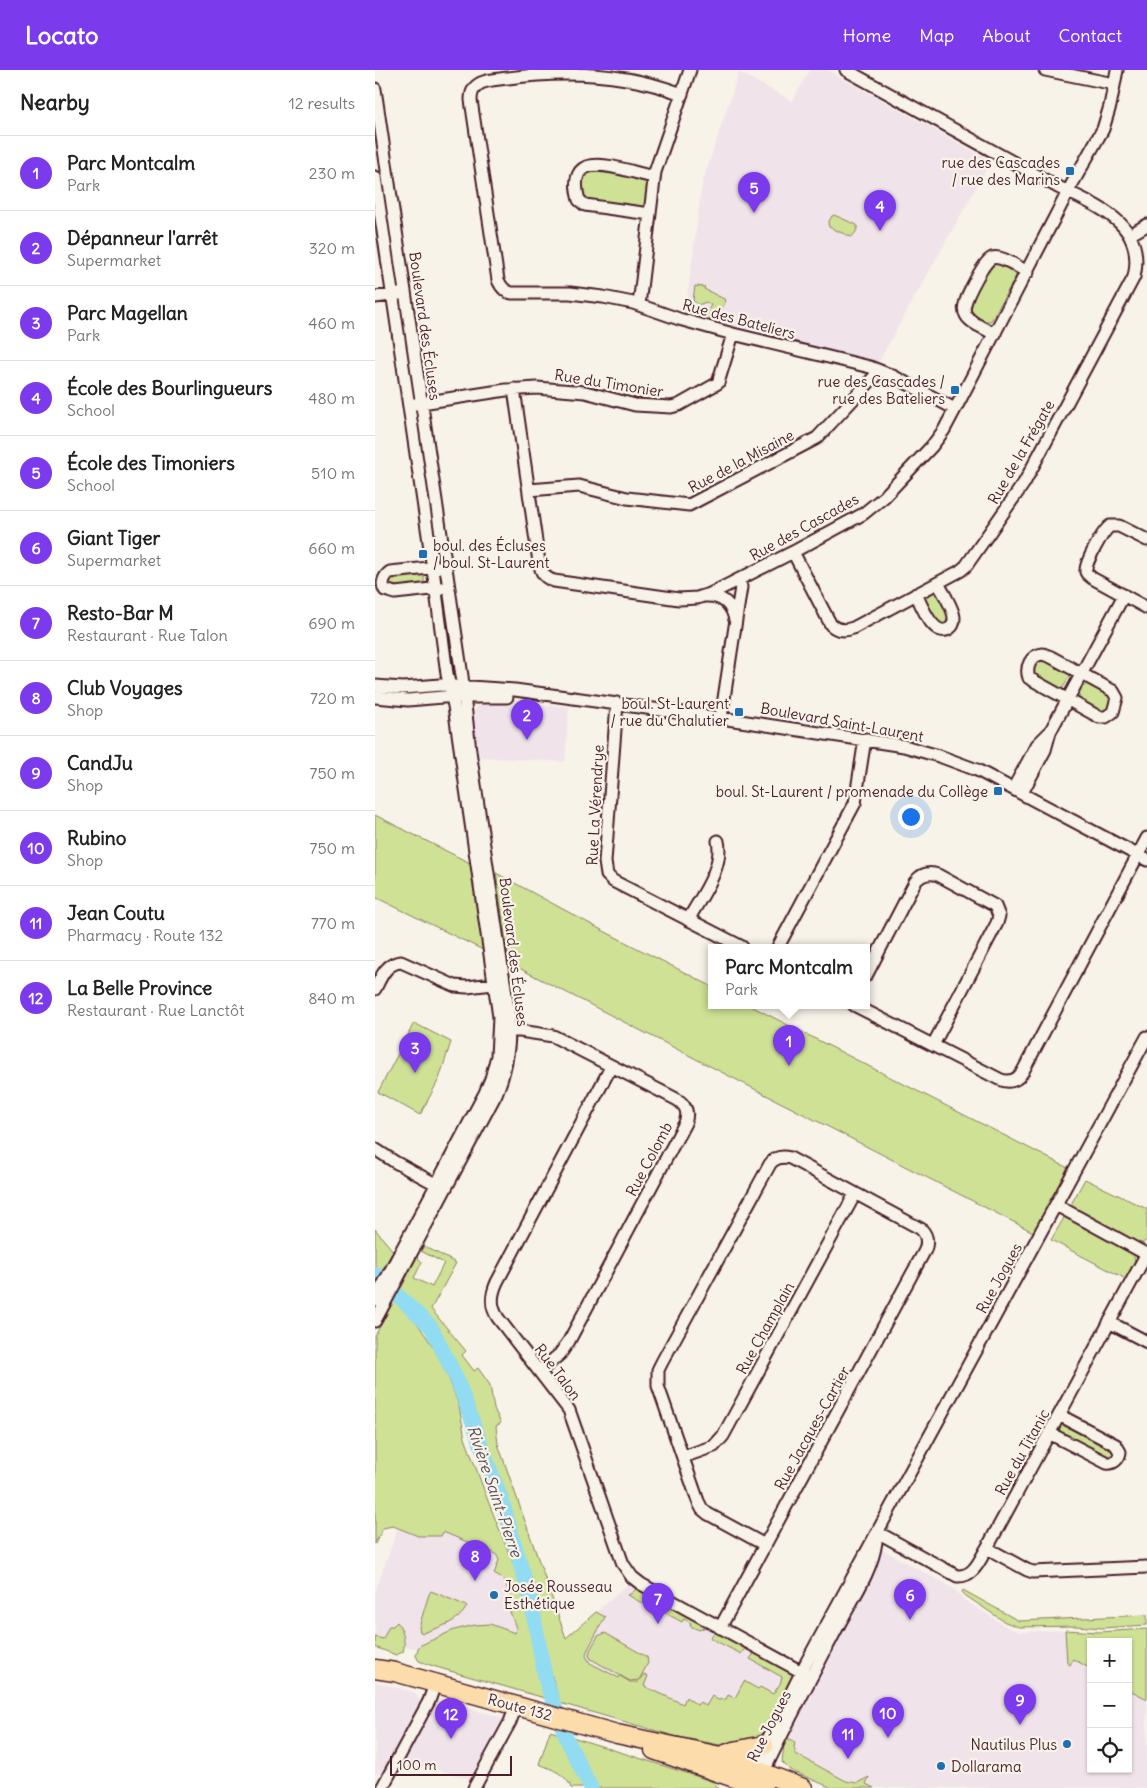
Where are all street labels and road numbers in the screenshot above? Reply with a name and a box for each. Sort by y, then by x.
street label: Boulevard des Écluses [405,250,445,402]
street label: Rue des Bateliers [680,295,798,343]
street label: Rue du Timonier [553,365,665,401]
street label: Rue de la Frégate [983,396,1059,508]
street label: Rue de la Misaine [685,425,797,497]
street label: Rue des Cascades [746,489,862,565]
street label: Boulevard Saint-Laurent [759,698,925,746]
street label: Rue La Vérendrye [582,744,608,866]
street label: Boulevard des Écluses [495,876,533,1028]
street label: Rue Colomb [622,1119,676,1199]
street label: Rue Jogues [972,1239,1026,1317]
street label: Rue Champlain [732,1278,798,1377]
street label: Rue Talon [531,1340,586,1404]
street label: Rue Jacques-Cartier [770,1363,854,1493]
street label: Rue du Titanic [991,1405,1054,1498]
street label: Rue Jogues [743,1687,795,1765]
street label: Route 132 [486,1689,554,1725]

